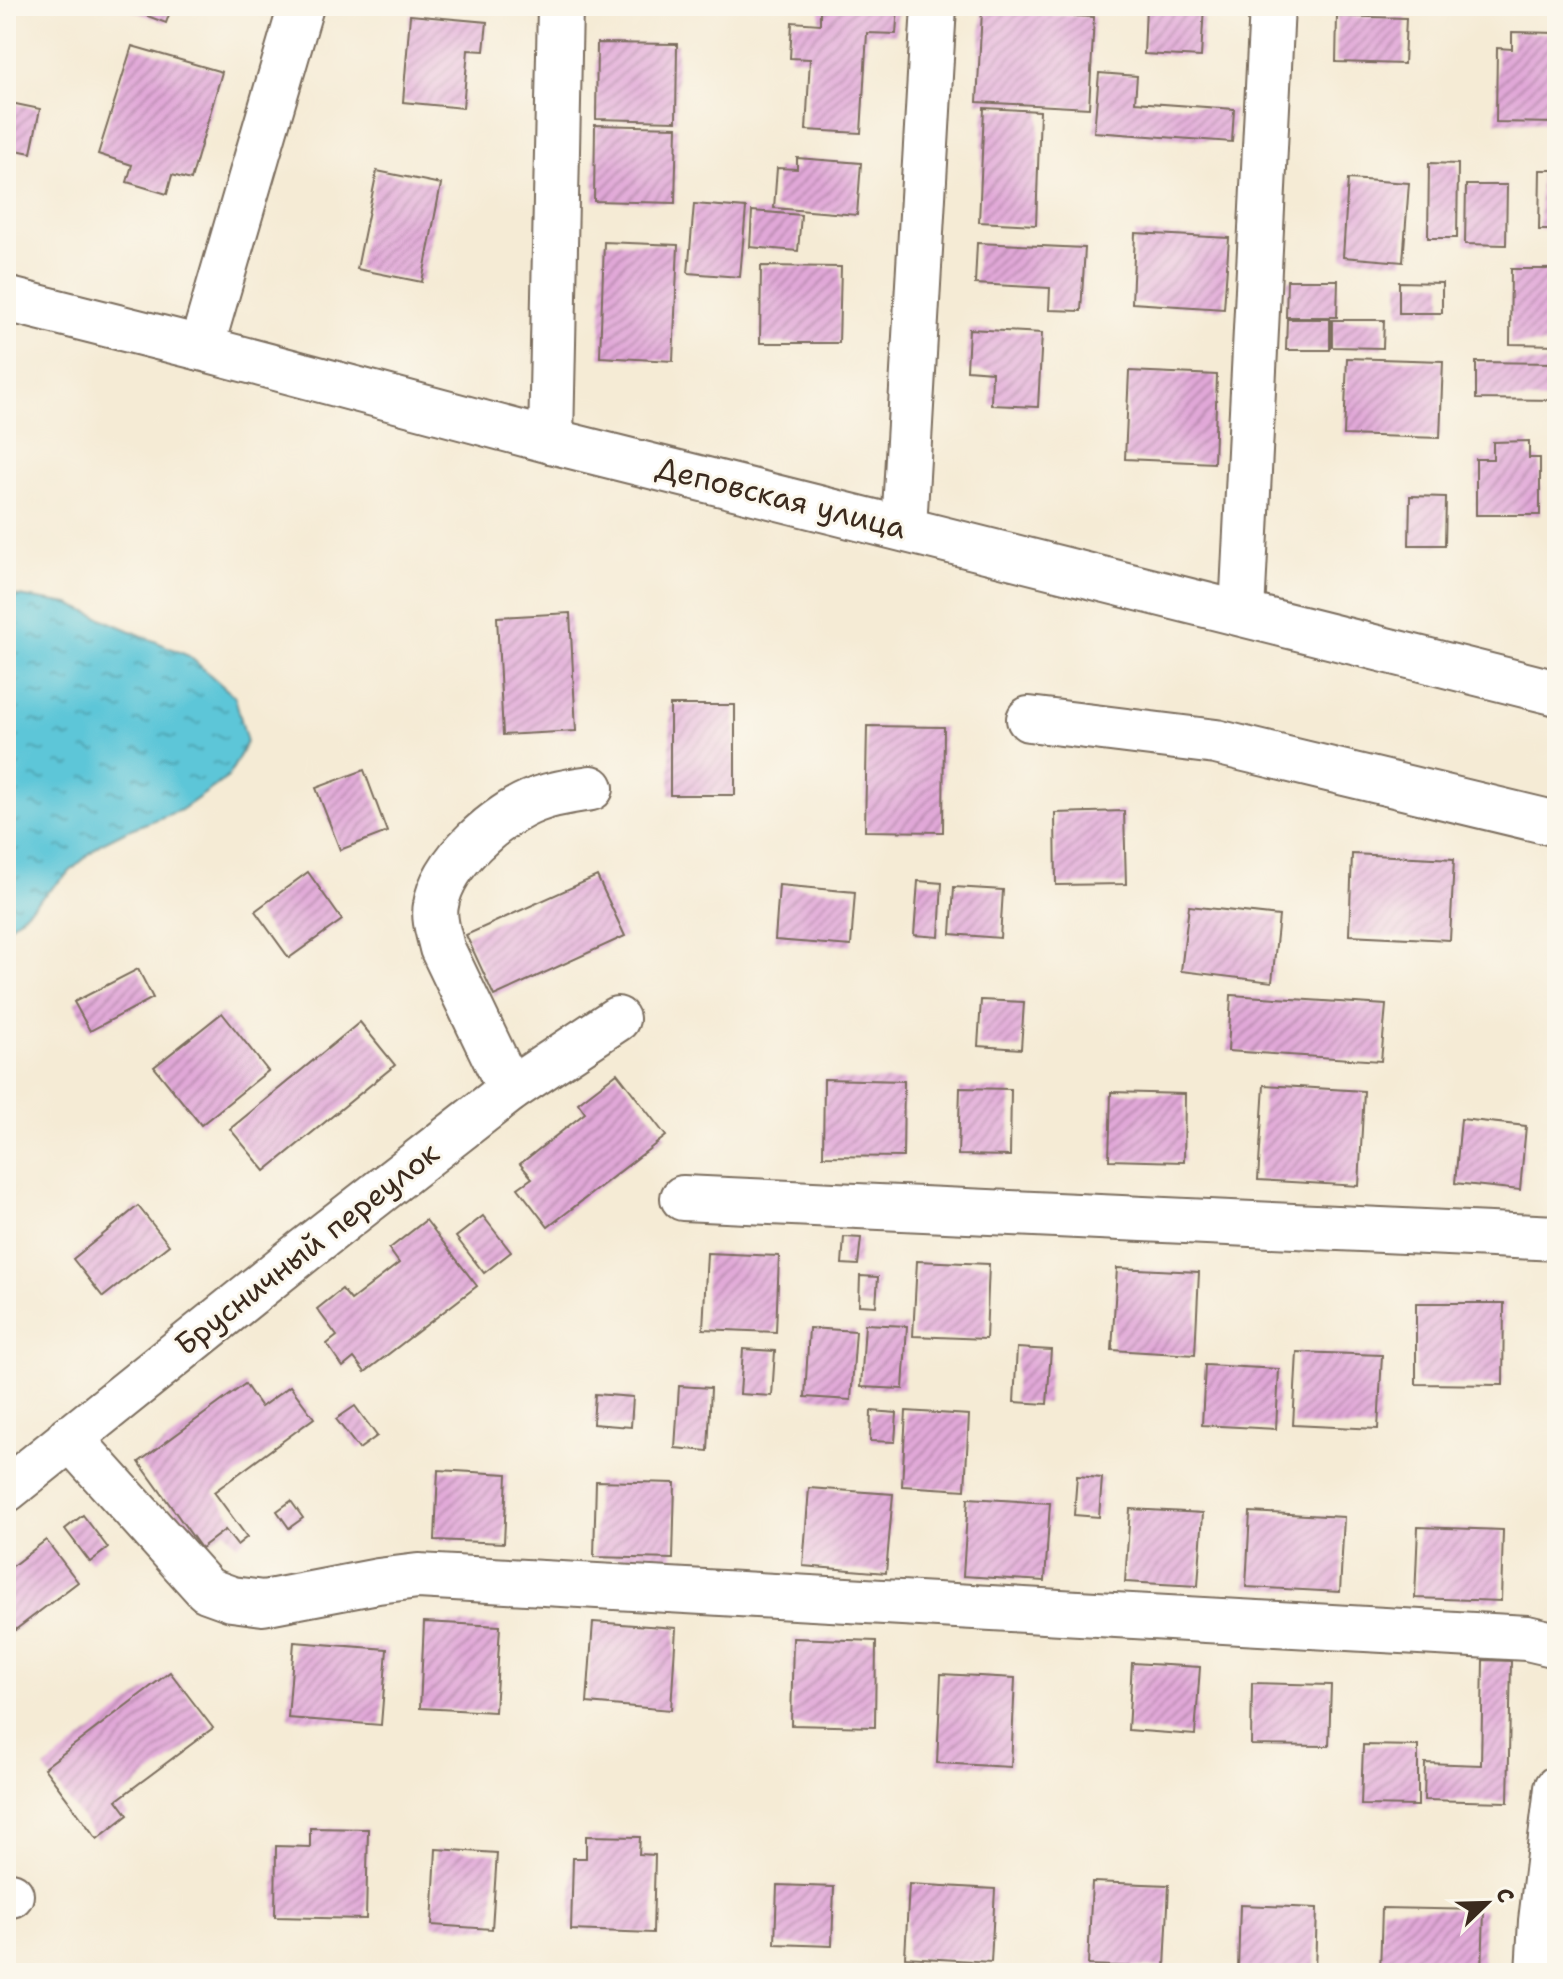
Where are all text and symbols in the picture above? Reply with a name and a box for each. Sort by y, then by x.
street label: Деповская улица [652,447,911,548]
street label: Брусничный переулок [166,1132,447,1365]
north arrow [1447,1863,1527,1943]
text: С [1489,1883,1521,1907]

